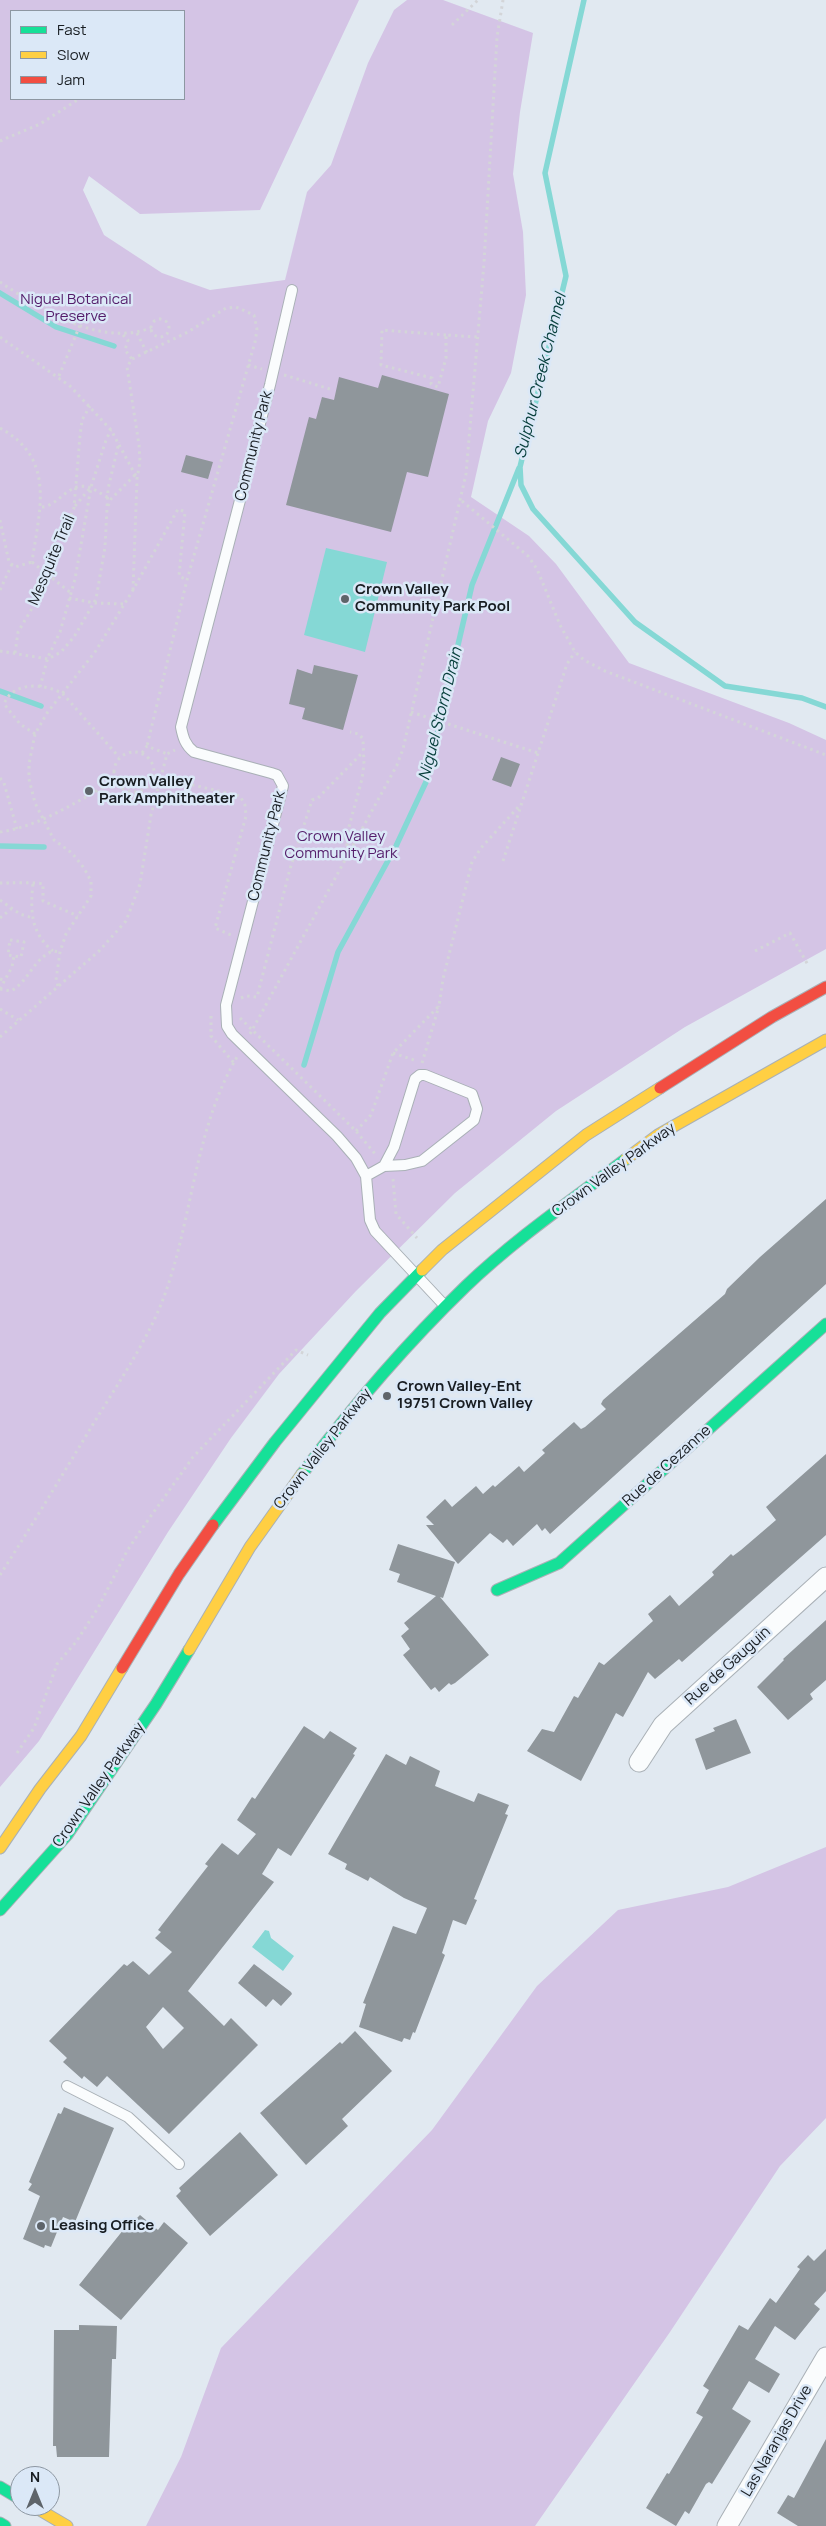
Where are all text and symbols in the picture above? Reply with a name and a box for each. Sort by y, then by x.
legend [10,10,185,100]
text: Fast [57,19,86,40]
text: Slow [57,44,90,65]
text: Jam [57,69,85,90]
park label: Niguel Botanical Preserve [20,291,132,326]
water label: Sulphur Creek Channel [511,292,571,460]
street label: Community Park [232,389,276,503]
street label: Mesquite Trail [25,512,79,608]
place label: Crown Valley Community Park Pool [355,581,510,616]
marker: Crown Valley Community Park Pool [339,593,351,605]
water label: Niguel Storm Drain [415,646,467,782]
place label: Crown Valley Park Amphitheater [99,773,235,808]
marker: Crown Valley Park Amphitheater [83,785,95,797]
street label: Community Park [245,789,289,903]
park label: Crown Valley Community Park [285,828,397,863]
street label: Crown Valley Parkway [549,1119,679,1221]
place label: Crown Valley-Ent 19751 Crown Valley [397,1378,533,1413]
street label: Crown Valley Parkway [270,1385,376,1513]
marker: Crown Valley-Ent 19751 Crown Valley [381,1390,393,1402]
street label: Rue de Cezanne [619,1422,715,1510]
street label: Rue de Gauguin [682,1623,774,1709]
street label: Crown Valley Parkway [49,1719,149,1851]
place label: Leasing Office [51,2217,154,2235]
marker: Leasing Office [35,2220,47,2232]
street label: Las Naranjas Drive [738,2382,816,2500]
north arrow [10,2466,60,2516]
text: N [30,2467,40,2486]

